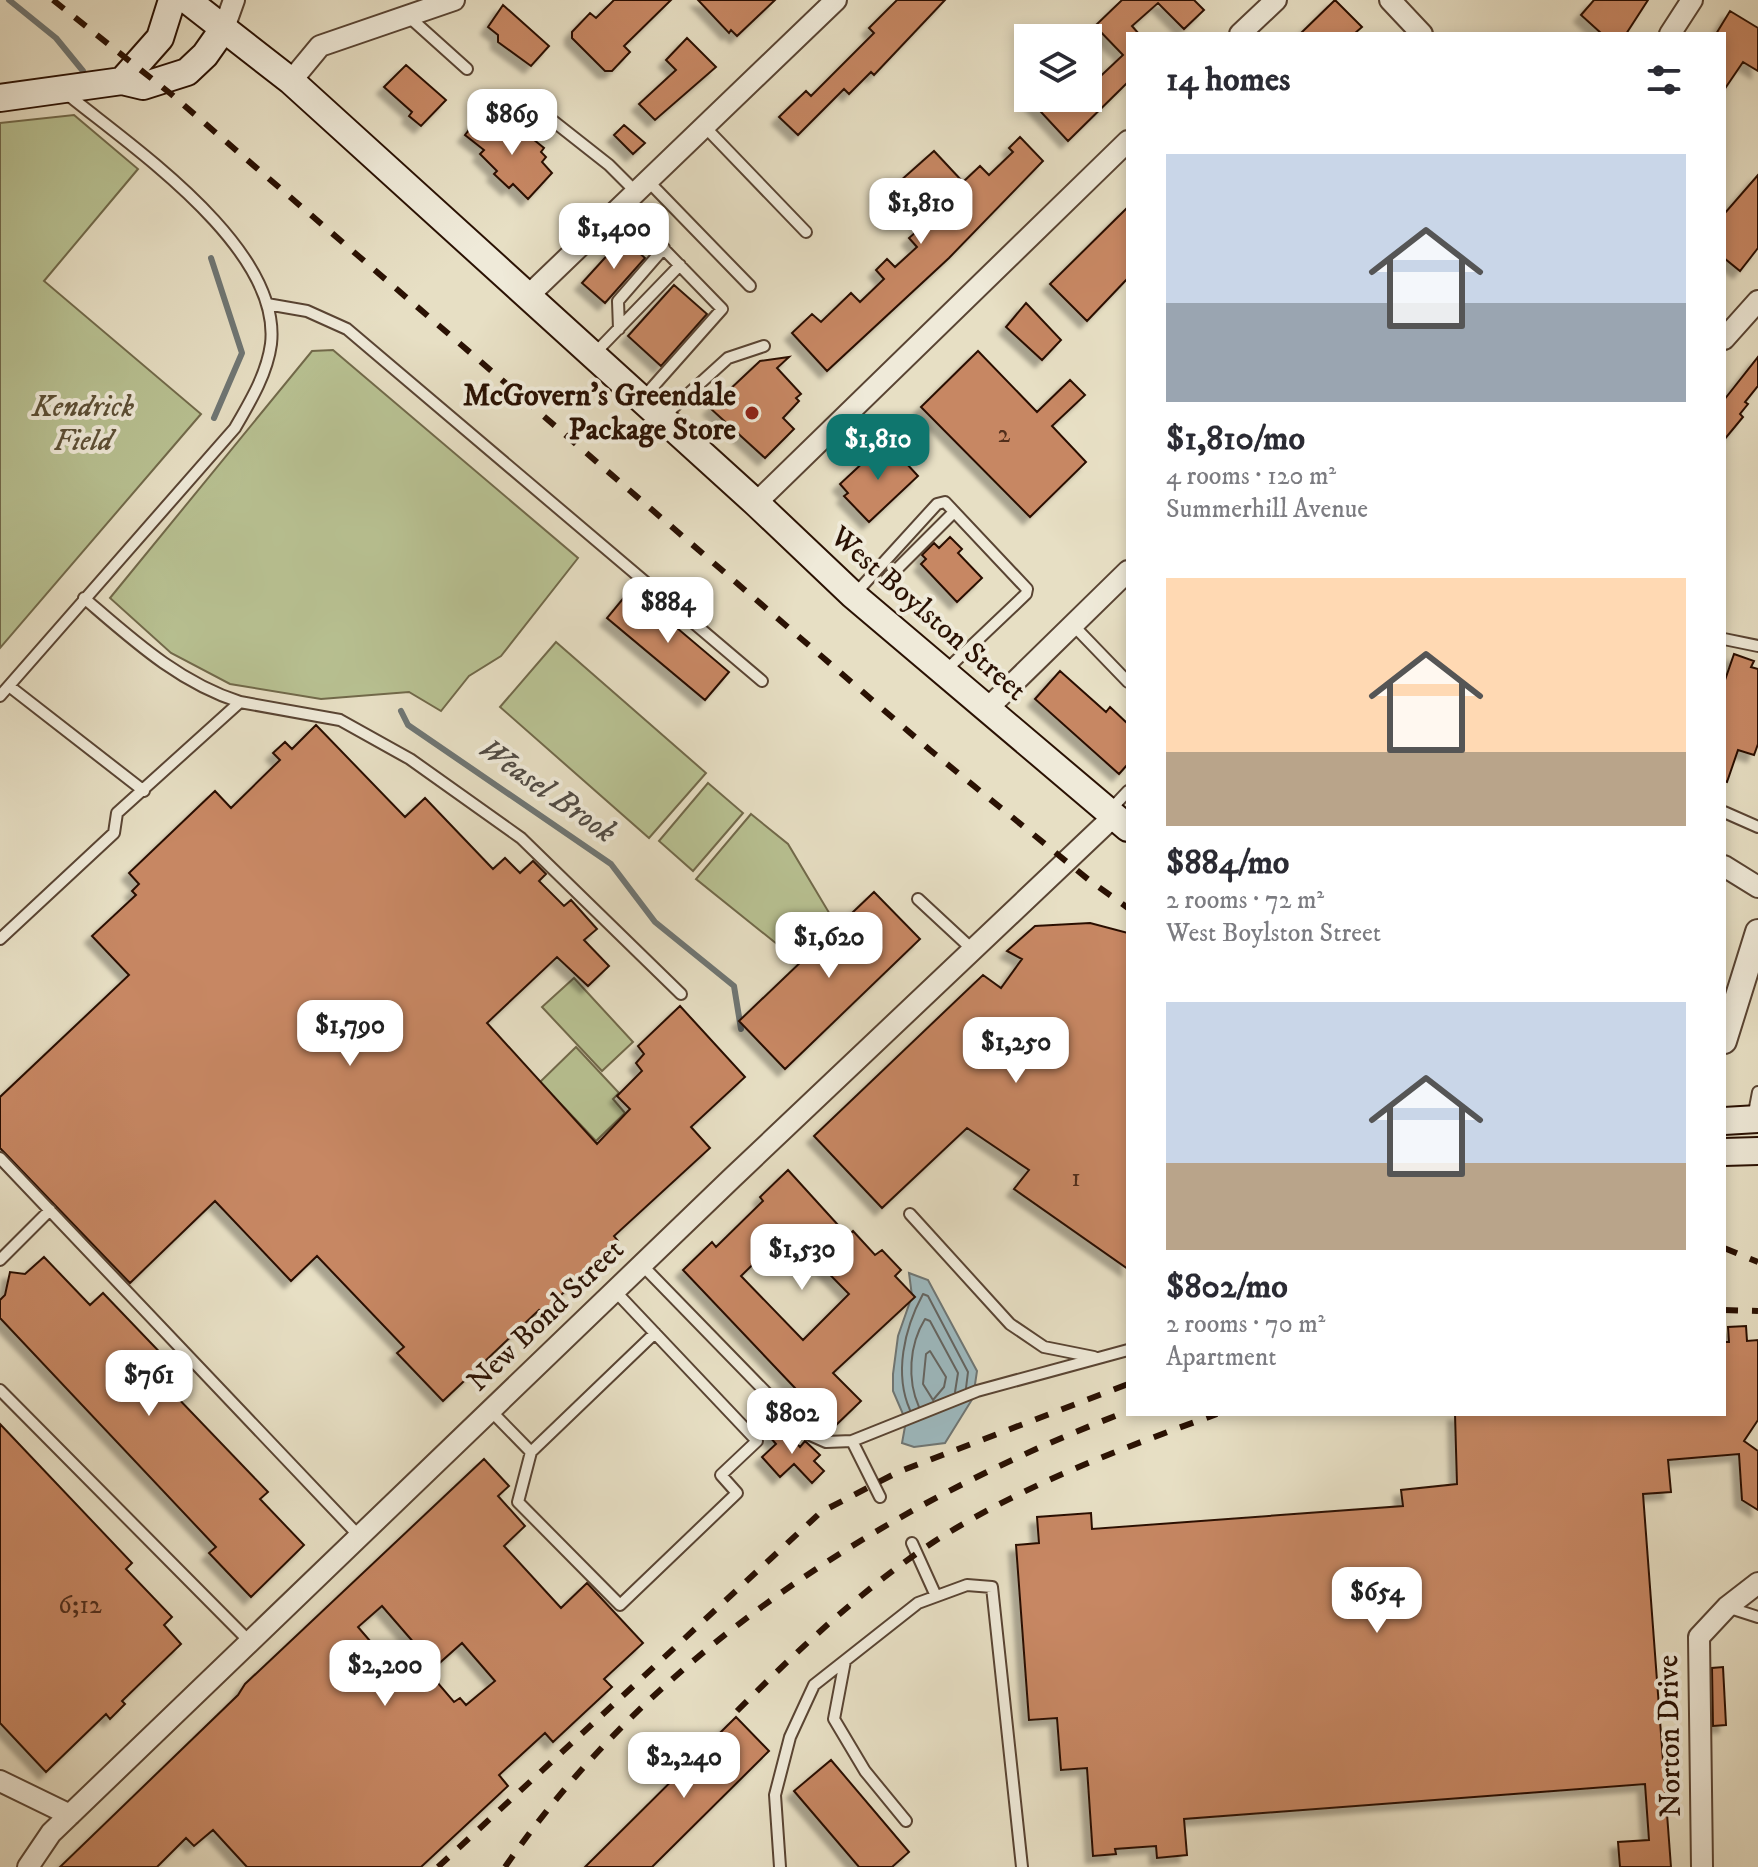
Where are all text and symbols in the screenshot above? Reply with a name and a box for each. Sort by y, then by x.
map controls [1014,24,1102,112]
button: layers [1014,24,1102,112]
icon: filters [1642,58,1686,102]
text: 14 homes [1166,59,1290,101]
pin: $869 [465,89,559,157]
text: $869 [485,98,539,131]
pin: $1,810 [856,178,986,246]
text: $1,810 [887,187,955,220]
pin: $1,400 [549,203,679,271]
icon: home [1354,206,1498,350]
text: $1,400 [577,212,651,245]
place label: McGovern's Greendale Package Store [463,378,737,449]
park label: Kendrick Field [31,389,134,460]
marker: McGovern's Greendale Package Store [743,404,761,422]
pin: $1,810 [813,414,943,482]
house number: 2 [998,418,1011,451]
text: $1,810/mo [1166,418,1305,460]
text: $1,810 [844,423,912,456]
text: 4 rooms · 120 m² [1166,460,1336,493]
text: Summerhill Avenue [1166,493,1368,526]
street label: West Boylston Street [821,518,1034,709]
pin: $884 [621,577,715,645]
text: $884 [640,586,696,619]
icon: home [1354,630,1498,774]
water label: Weasel Brook [470,729,624,853]
text: $884/mo [1166,842,1289,884]
text: 2 rooms · 72 m² [1166,884,1324,917]
pin: $1,620 [764,912,894,980]
text: West Boylston Street [1166,917,1381,950]
text: $1,620 [793,921,865,954]
pin: $1,790 [285,1000,415,1068]
text: $1,790 [315,1009,385,1042]
pin: $1,250 [951,1017,1081,1085]
text: $1,250 [981,1026,1051,1059]
icon: home [1354,1054,1498,1198]
house number: 1 [1071,1162,1081,1195]
pin: $1,530 [737,1224,867,1292]
street label: New Bond Street [460,1232,632,1400]
text: $1,530 [769,1233,835,1266]
text: $802/mo [1166,1266,1288,1308]
text: 2 rooms · 70 m² [1166,1308,1325,1341]
text: Apartment [1166,1341,1277,1374]
pin: $761 [102,1350,196,1418]
text: $761 [124,1359,174,1392]
pin: $802 [745,1388,839,1456]
text: $802 [765,1397,819,1430]
pin: $654 [1330,1567,1424,1635]
text: $654 [1350,1576,1404,1609]
house number: 6;12 [58,1589,102,1622]
pin: $2,200 [320,1640,450,1708]
text: $2,200 [348,1649,423,1682]
street label: Norton Drive [1650,1654,1690,1818]
pin: $2,240 [619,1732,749,1800]
text: $2,240 [646,1741,722,1774]

